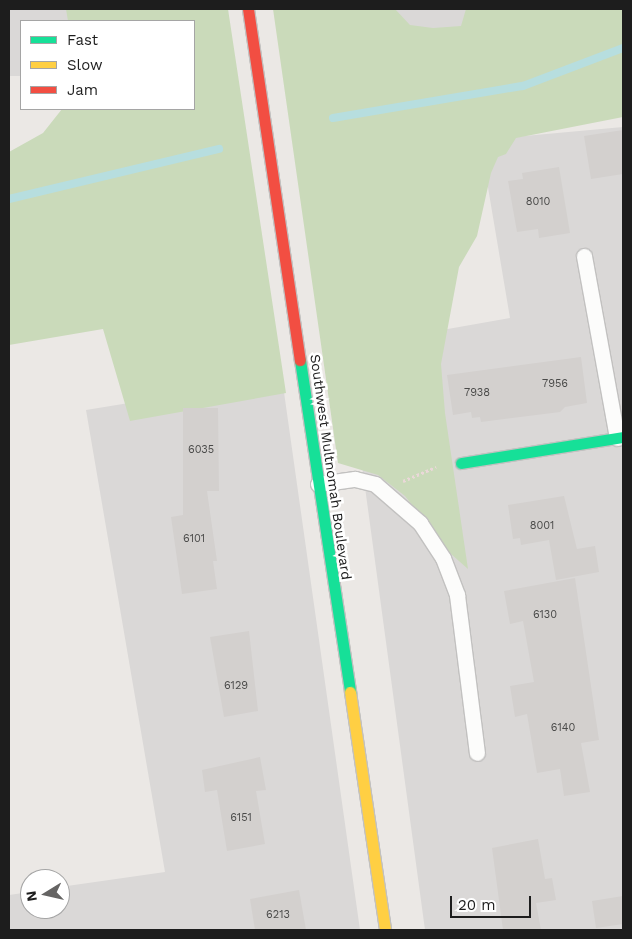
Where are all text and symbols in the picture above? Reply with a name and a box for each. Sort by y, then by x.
legend [20,20,195,110]
text: Fast [67,31,98,49]
text: Slow [67,56,103,74]
text: Jam [67,81,98,99]
house number: 8010 [526,195,550,209]
street label: Southwest Multnomah Boulevard [307,353,355,581]
house number: 7956 [542,377,568,391]
house number: 7938 [464,386,490,400]
house number: 6035 [188,443,214,457]
house number: 8001 [530,519,554,533]
house number: 6101 [183,532,205,546]
house number: 6130 [533,608,557,622]
house number: 6129 [224,679,248,693]
house number: 6140 [551,721,575,735]
house number: 6151 [230,811,252,825]
north arrow [20,869,70,919]
scale bar [452,886,533,918]
text: N [22,890,40,903]
text: 20 m [458,896,496,914]
house number: 6213 [266,908,290,922]

